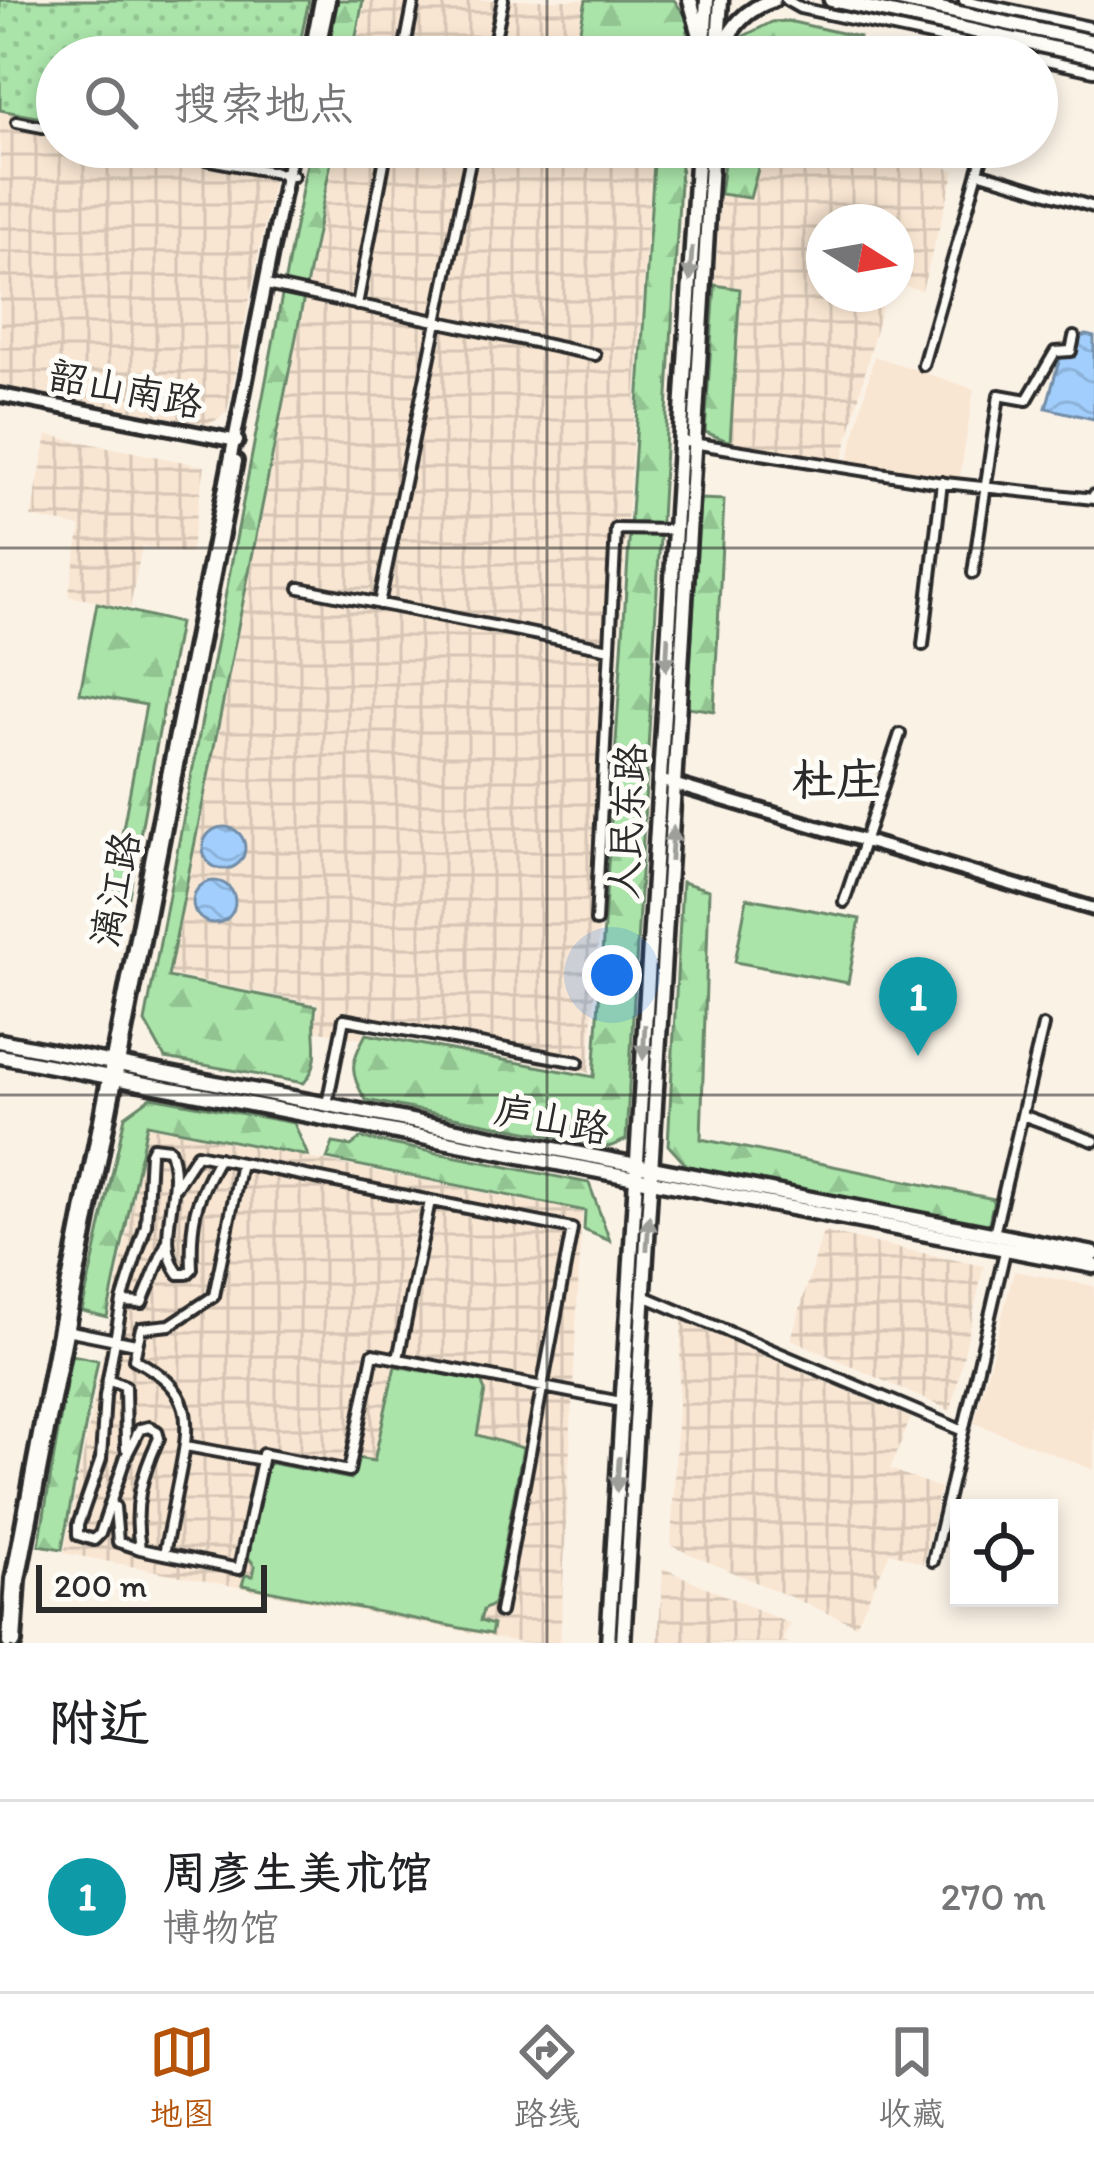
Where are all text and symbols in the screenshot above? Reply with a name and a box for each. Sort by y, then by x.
search box [36,36,1058,168]
icon: search [78,69,144,135]
text: 搜索地点 [174,76,354,130]
north arrow [806,204,914,312]
one-way arrow [681,246,700,283]
street label: 韶山南路 [45,351,207,427]
one-way arrow [657,635,676,672]
street label: 人民东路 [599,742,655,900]
district label: 杜庄 [791,752,881,806]
one-way arrow [663,824,682,862]
street label: 漓江路 [81,827,149,951]
your location [582,945,642,1005]
pin: 1 [879,957,957,1056]
one-way arrow [634,1024,653,1062]
street label: 庐山路 [490,1085,614,1153]
one-way arrow [639,1214,658,1251]
one-way arrow [608,1456,627,1494]
map controls [950,1499,1058,1607]
button: locate [950,1499,1058,1607]
scale bar [36,1559,267,1612]
text: 200 m [54,1566,147,1605]
text: 附近 [48,1692,150,1753]
text: 周彦生美术馆 [162,1845,432,1899]
text: 1 [78,1873,96,1920]
text: 270 m [941,1873,1046,1920]
text: 博物馆 [162,1904,279,1951]
tab: 地图 [149,2019,215,2134]
tab: 路线 [514,2019,580,2134]
tab: 收藏 [879,2019,945,2134]

